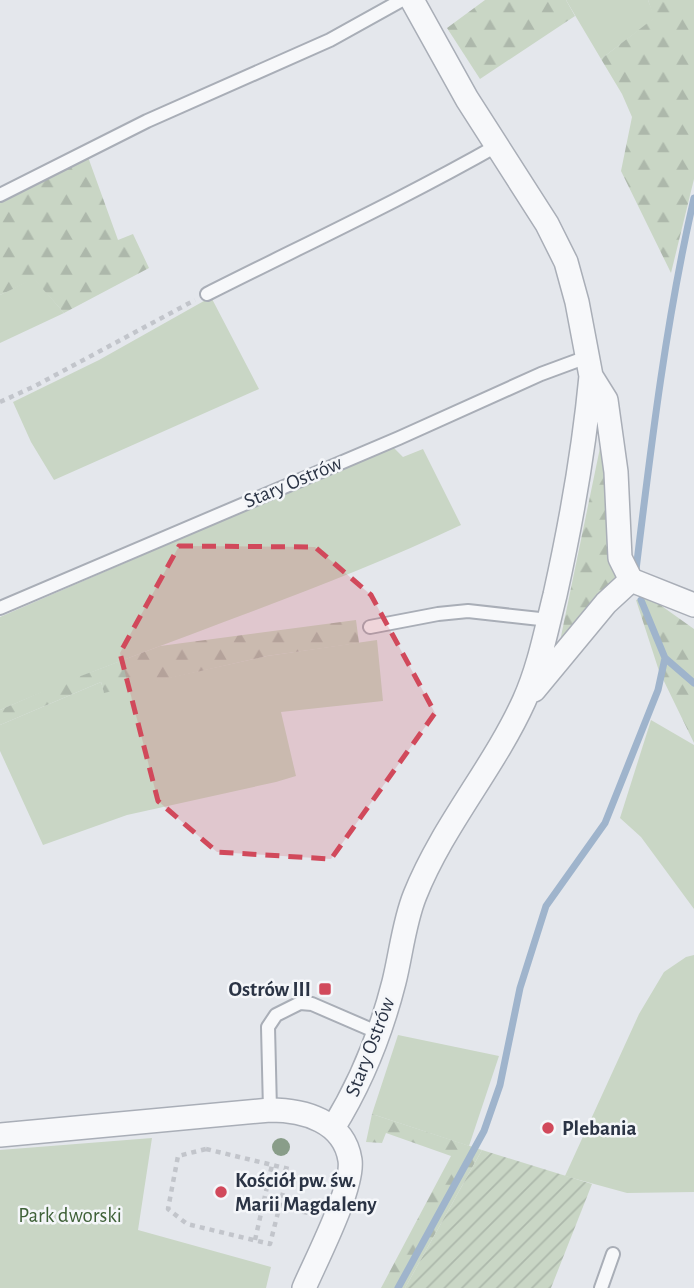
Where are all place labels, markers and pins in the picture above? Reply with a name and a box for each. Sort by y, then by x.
place label: Ostrów III [228,979,311,1000]
marker: Ostrów III [317,981,333,997]
place label: Plebania [562,1118,637,1139]
marker: Plebania [540,1120,556,1136]
place label: Kościół pw. św. Marii Magdaleny [235,1170,377,1215]
marker: Kościół pw. św. Marii Magdaleny [213,1184,229,1200]

